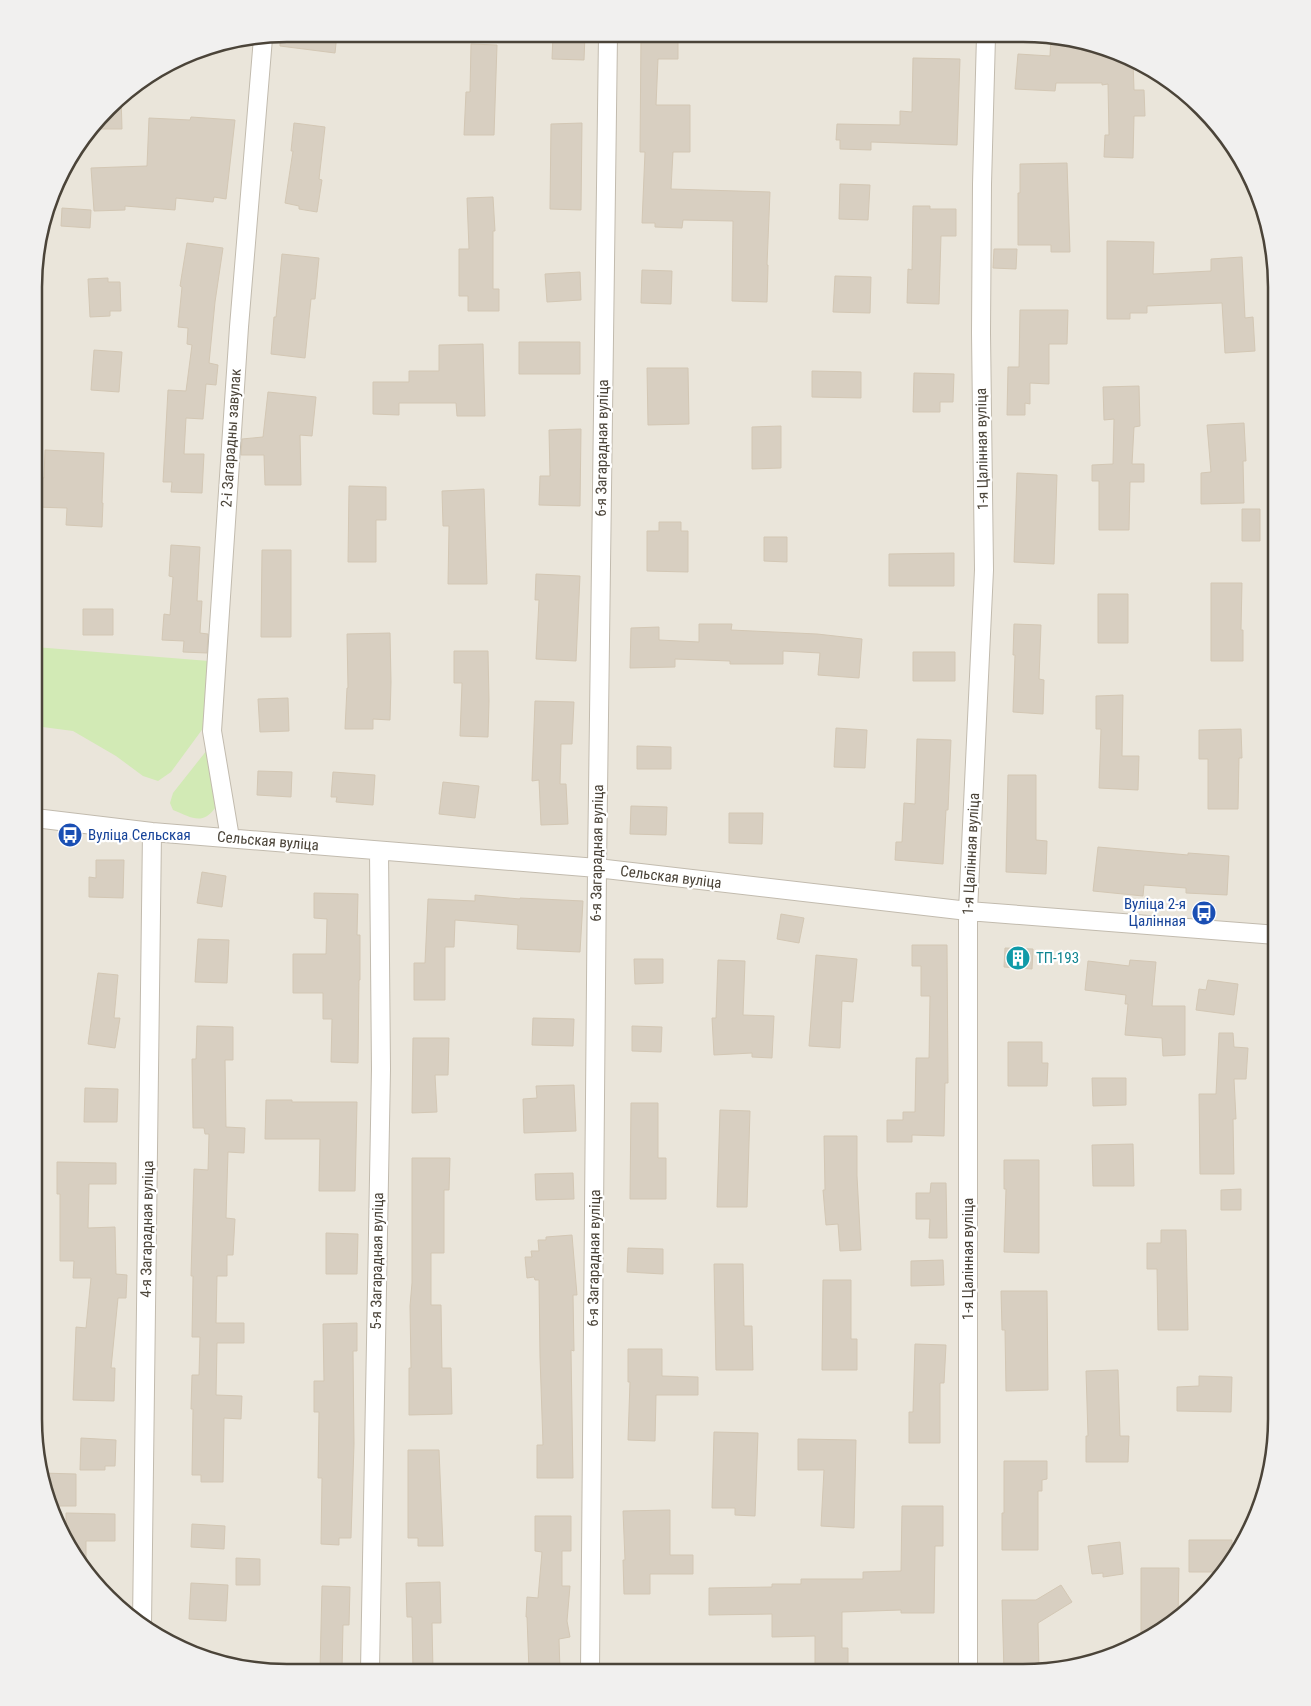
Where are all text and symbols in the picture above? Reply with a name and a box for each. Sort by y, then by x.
street label: 2-і Загарадны завулак [217,368,245,508]
street label: 6-я Загарадная вуліца [592,379,612,517]
street label: 1-я Цалінная вуліца [972,388,992,510]
street label: 6-я Загарадная вуліца [587,784,607,922]
street label: 1-я Цалінная вуліца [959,792,983,916]
bus stop icon: Вуліца Сельская [57,822,83,848]
place label: Вуліца Сельская [88,826,191,844]
street label: Сельская вуліца [216,828,320,854]
street label: Сельская вуліца [619,862,723,892]
place label: Вуліца 2-я Цалінная [1124,895,1186,930]
bus stop icon: Вуліца 2-я Цалінная [1191,900,1217,926]
building icon: ТП-193 [1005,945,1031,971]
place label: ТП-193 [1036,949,1079,967]
street label: 4-я Загарадная вуліца [137,1160,157,1298]
street label: 6-я Загарадная вуліца [584,1189,604,1327]
street label: 5-я Загарадная вуліца [367,1192,387,1330]
street label: 1-я Цалінная вуліца [959,1198,977,1320]

